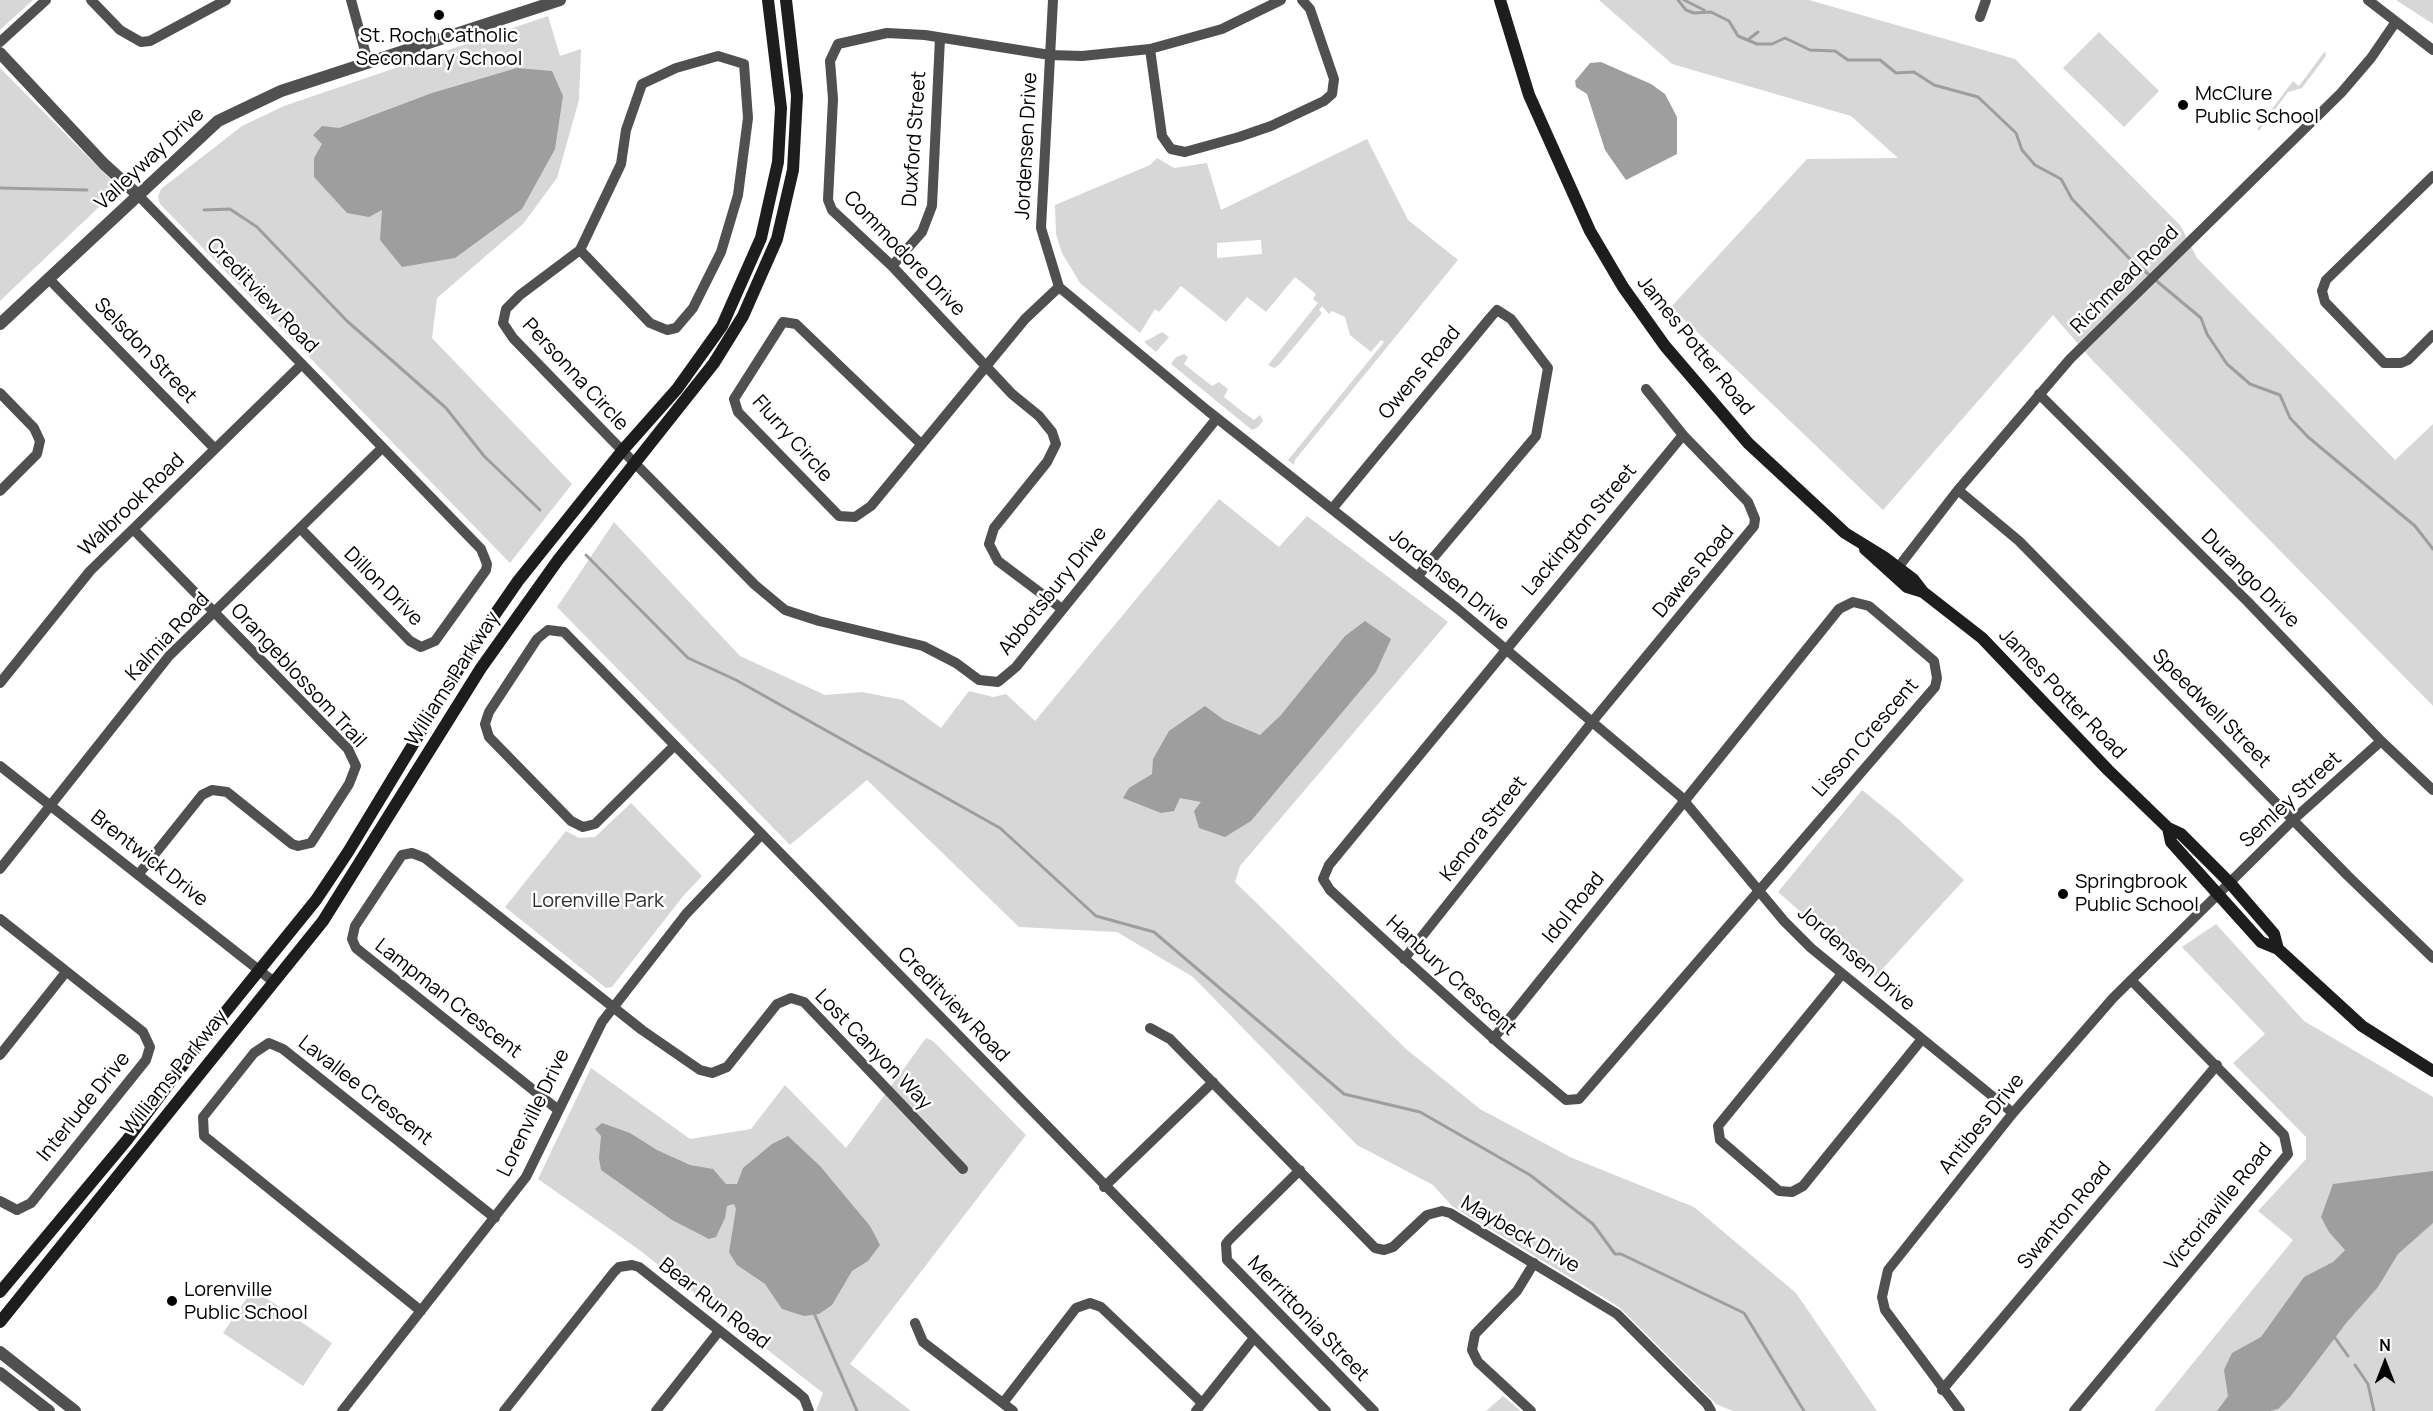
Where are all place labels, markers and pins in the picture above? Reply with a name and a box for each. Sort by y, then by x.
marker: St. Roch Catholic Secondary School [432,8,446,22]
place label: St. Roch Catholic Secondary School [356,24,522,71]
place label: McClure Public School [2195,82,2319,129]
marker: McClure Public School [2176,98,2190,112]
place label: Springbrook Public School [2075,870,2199,917]
marker: Springbrook Public School [2056,887,2070,901]
place label: Lorenville Public School [184,1278,308,1325]
marker: Lorenville Public School [165,1294,179,1308]

